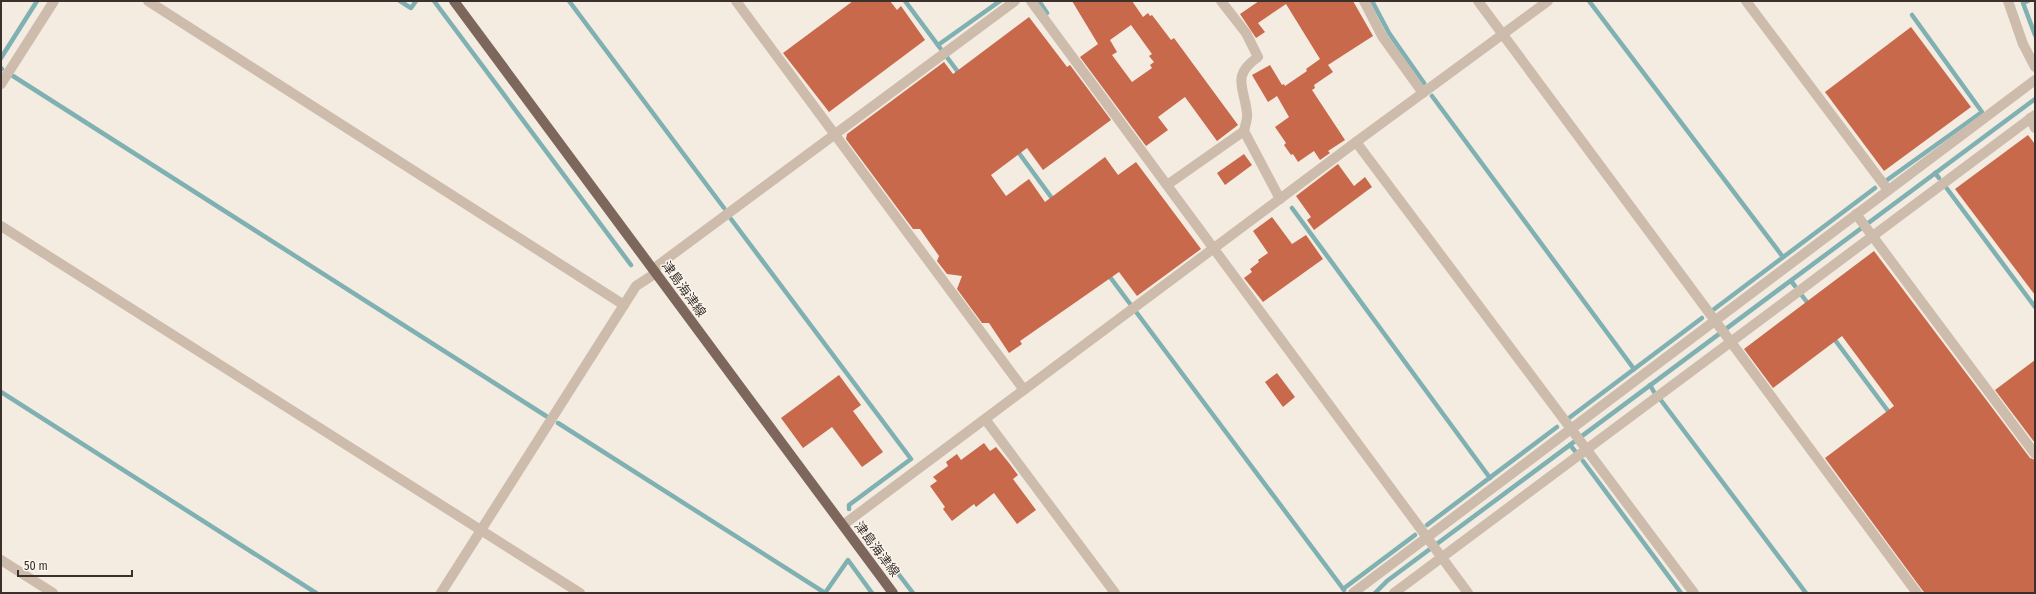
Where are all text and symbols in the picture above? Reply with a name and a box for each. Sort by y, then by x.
street label: 津島海津線 [659,258,709,320]
street label: 津島海津線 [851,519,903,579]
scale bar [18,552,132,578]
text: 50 m [24,559,48,573]

